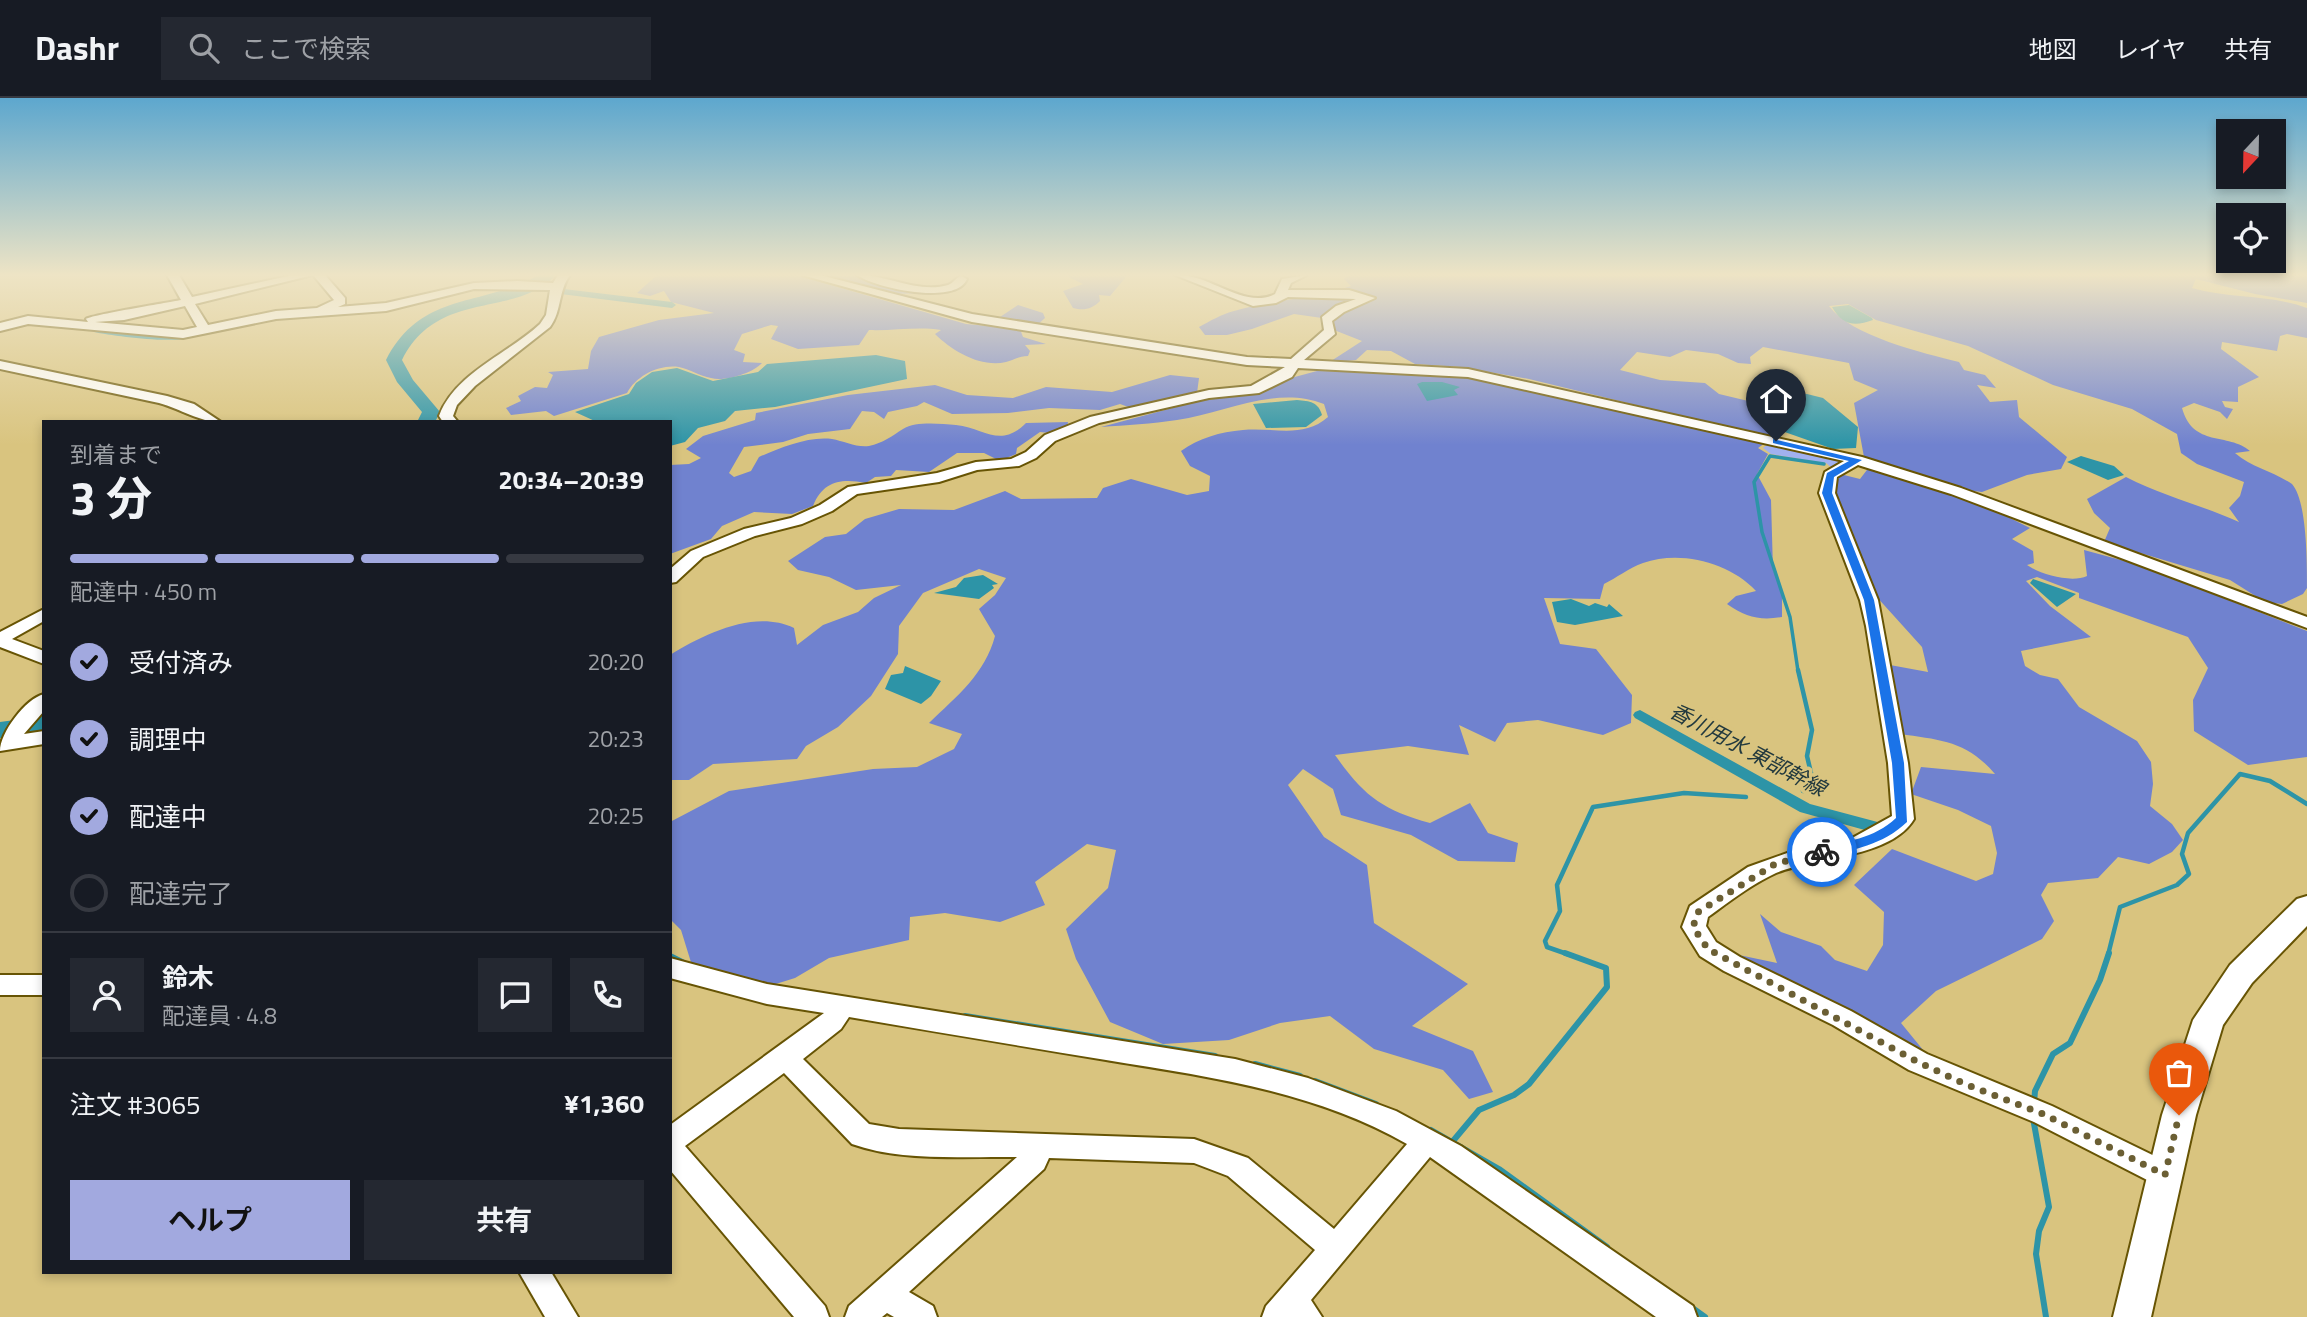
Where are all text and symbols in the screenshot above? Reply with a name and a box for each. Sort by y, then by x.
search box [161,17,651,80]
text: Dashr [35,23,119,73]
icon: search [185,29,223,67]
text: ここで検索 [241,29,371,68]
text: 地図 [2029,31,2077,67]
text: レイヤ [2115,31,2186,67]
text: 共有 [2224,31,2272,67]
north arrow [2216,119,2286,189]
map controls [2216,119,2286,273]
button: locate [2216,203,2286,273]
pin [1746,369,1806,441]
icon: home [1757,380,1795,418]
text: 到着まで [70,437,162,472]
text: 20:34–20:39 [498,460,644,499]
text: 3 分 [70,463,152,533]
text: 配達中 · 450 m [70,574,217,609]
icon: check [70,643,108,681]
text: 受付済み [129,643,233,682]
text: 20:20 [587,644,644,679]
water label: 香川用水 東部幹線 [1664,694,1834,805]
icon: check [70,720,108,758]
text: 調理中 [129,720,207,759]
text: 20:23 [587,721,644,756]
icon: check [70,797,108,835]
text: 配達中 [129,797,207,836]
text: 20:25 [587,798,644,833]
courier [1787,817,1857,887]
icon: bike [1803,833,1841,871]
text: 配達完了 [129,874,233,913]
button: person [70,958,144,1032]
text: 鈴木 [162,958,214,997]
button: chat [478,958,552,1032]
button: phone [570,958,644,1032]
text: 配達員 · 4.8 [162,998,277,1033]
pin [2149,1043,2209,1115]
icon: bag [2160,1054,2198,1092]
text: ¥1,360 [564,1084,644,1123]
text: 注文 #3065 [70,1085,201,1124]
button: ヘルプ [70,1180,350,1260]
button: 共有 [364,1180,644,1260]

